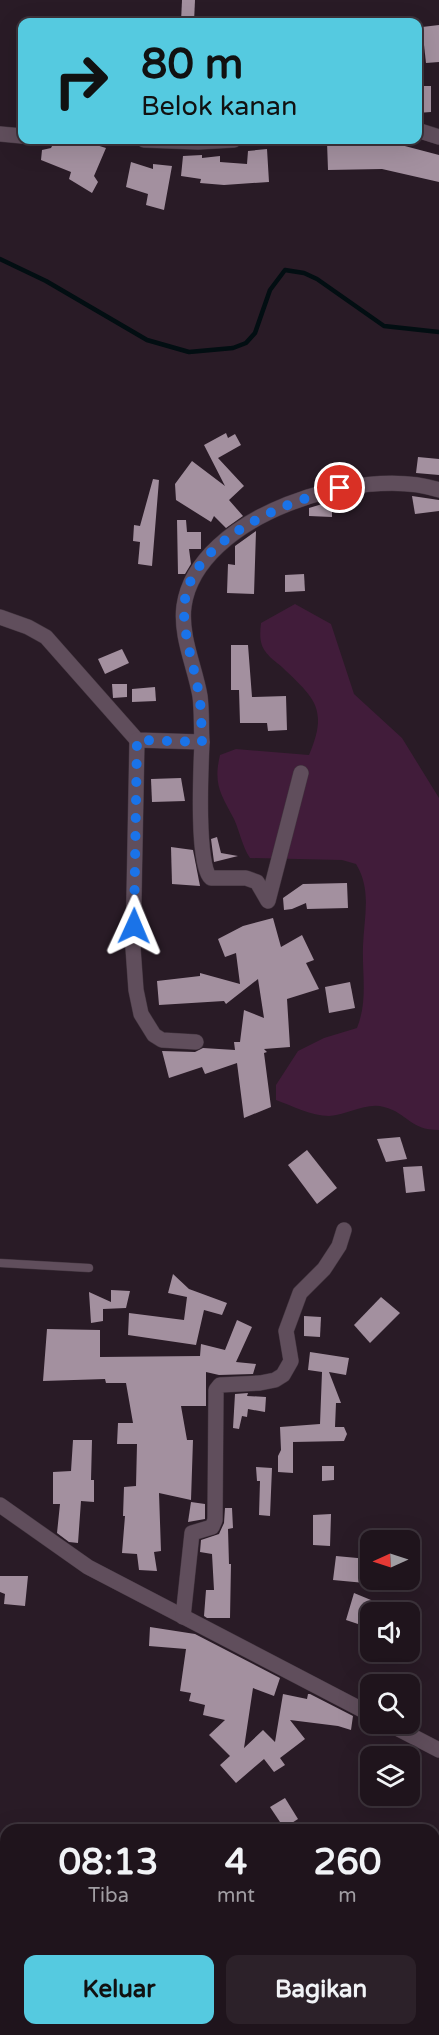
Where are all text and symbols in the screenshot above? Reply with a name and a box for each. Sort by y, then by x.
text: 80 m [141,39,243,90]
icon: right [42,42,120,120]
text: Belok kanan [141,90,297,123]
pin [314,462,365,513]
icon: arrive [323,471,356,504]
position arrow [102,894,166,958]
north arrow [360,1530,420,1590]
map controls [360,1530,420,1806]
button: sound [360,1602,420,1662]
button: search [360,1674,420,1734]
button: layers [360,1746,420,1806]
text: 08:13 [59,1841,158,1884]
text: 4 [225,1841,247,1884]
text: 260 [314,1841,381,1884]
text: Tiba [88,1884,129,1908]
text: mnt [217,1884,255,1908]
text: m [338,1884,357,1908]
button: Keluar [24,1955,214,2024]
button: Bagikan [226,1955,416,2024]

